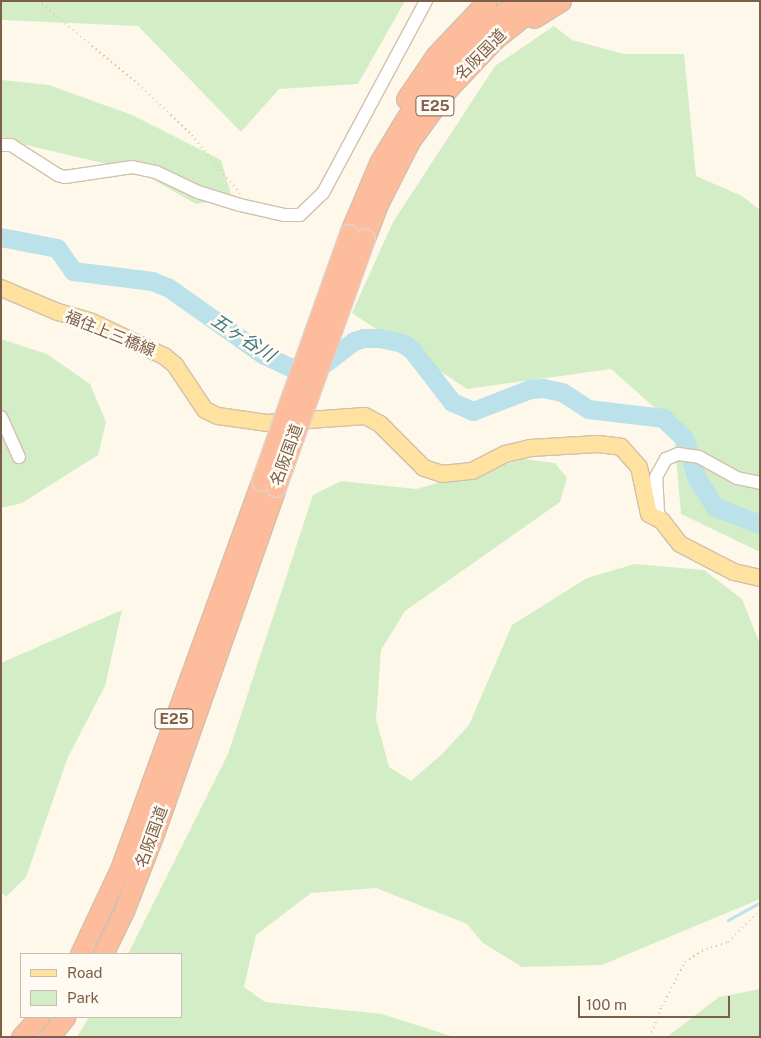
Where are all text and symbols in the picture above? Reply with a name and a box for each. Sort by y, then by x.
street label: 名阪国道 [452,26,510,84]
road number: E25 [415,94,455,118]
street label: 福住上三橋線 [62,307,158,361]
water label: 五ヶ谷川 [207,309,279,367]
street label: 名阪国道 [267,422,307,488]
road number: E25 [154,706,194,732]
street label: 名阪国道 [132,804,172,870]
legend [20,953,182,1018]
text: Road [67,964,103,981]
scale bar [581,986,734,1018]
text: Park [67,989,99,1006]
text: 100 m [586,996,627,1013]

